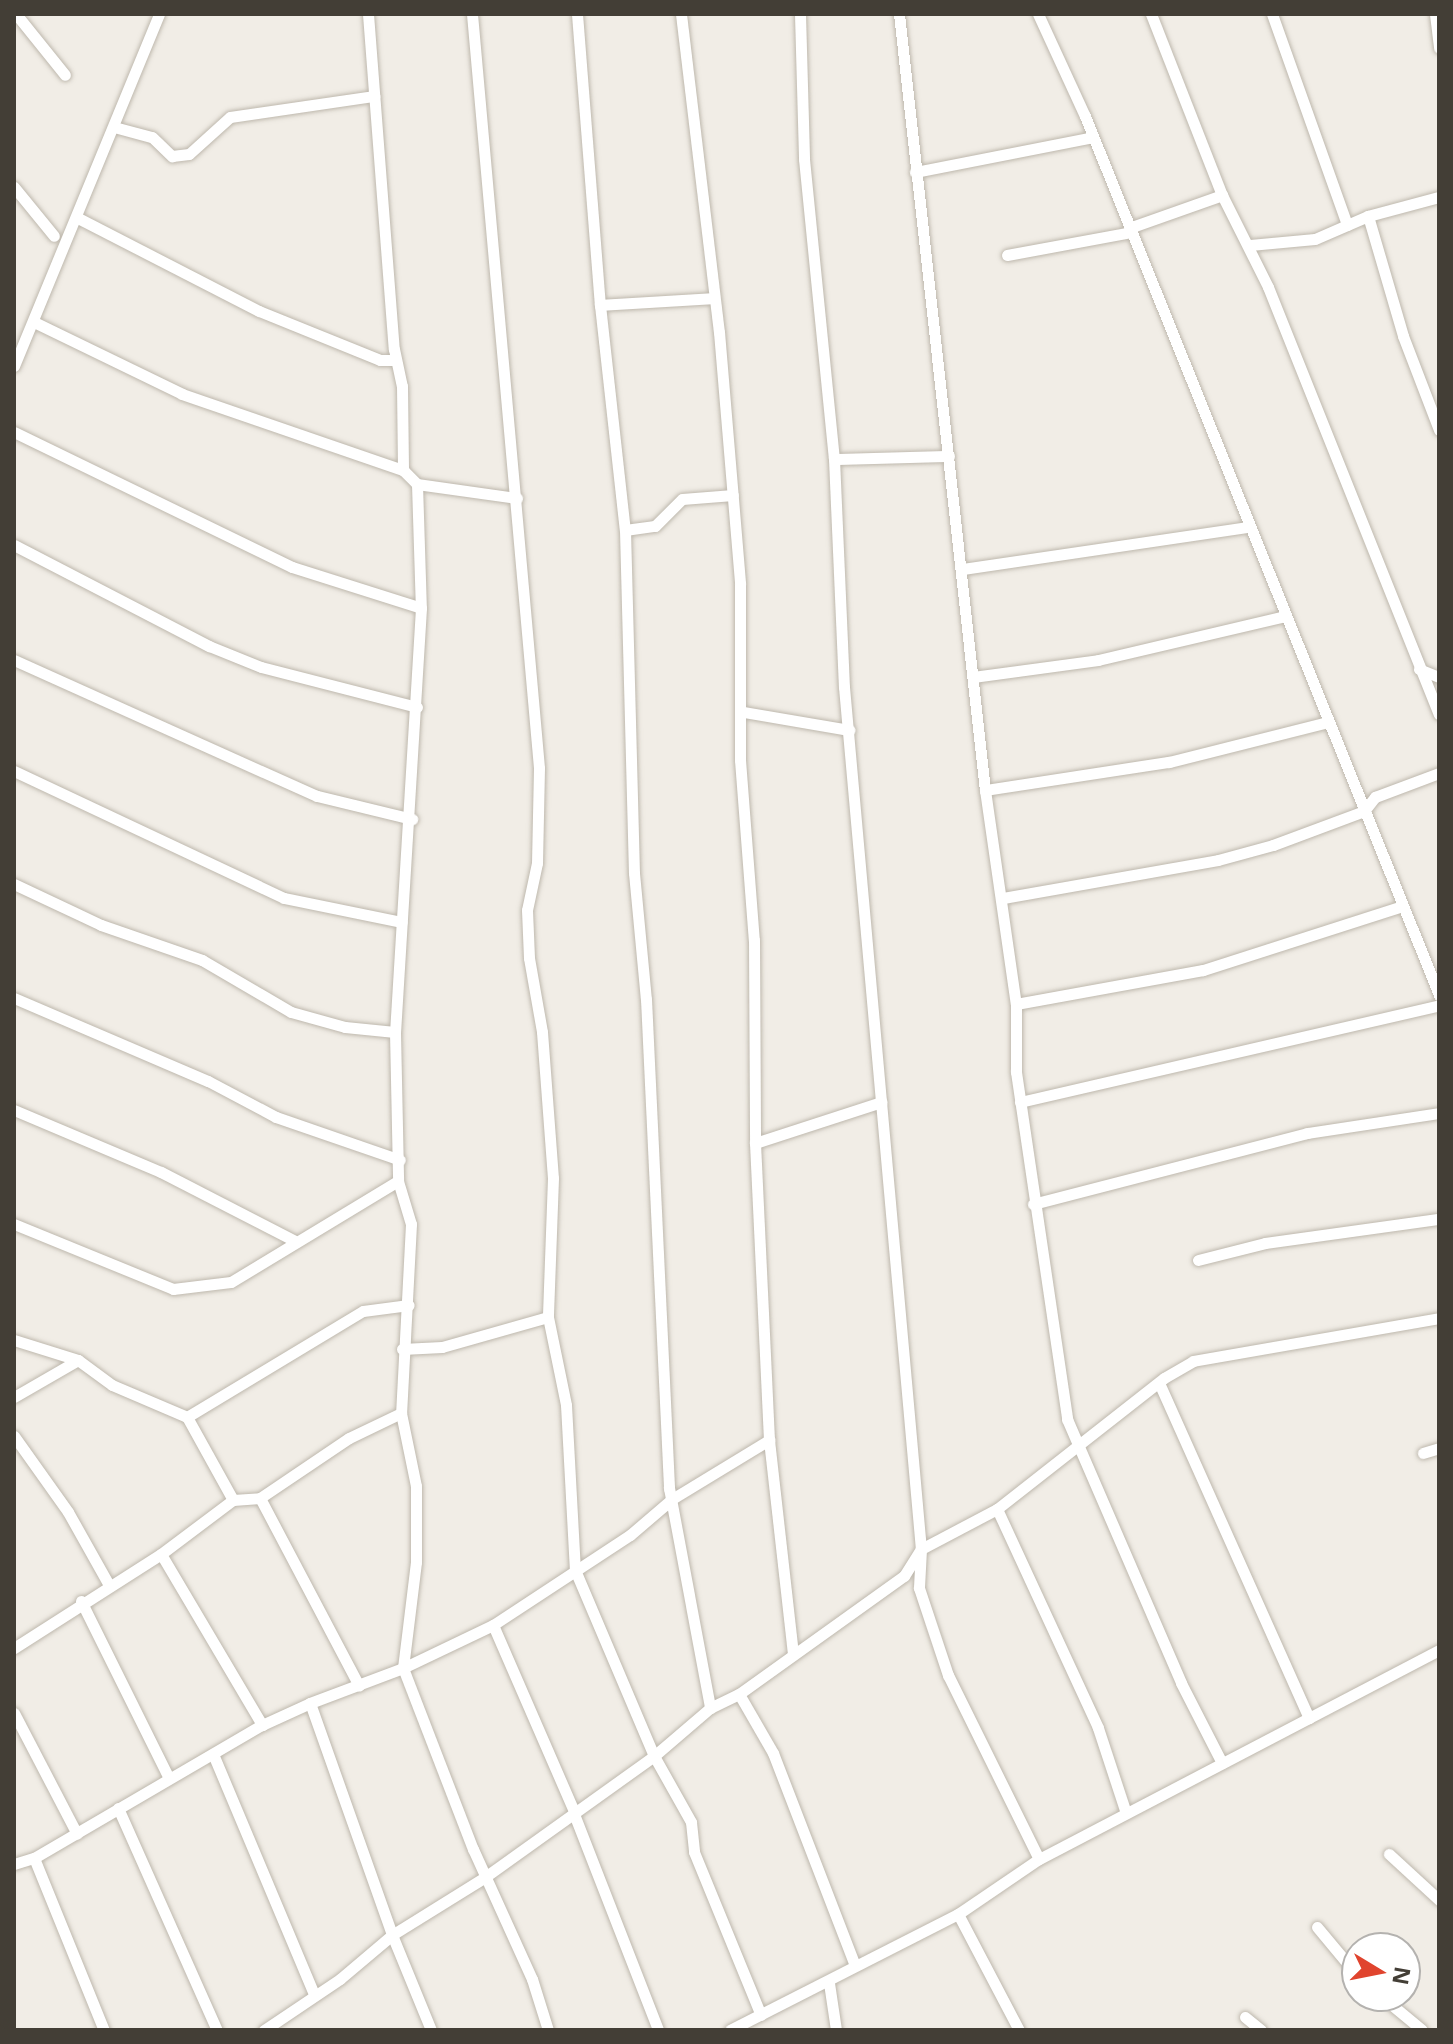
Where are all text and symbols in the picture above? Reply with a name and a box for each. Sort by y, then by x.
north arrow [1341,1932,1421,2012]
text: N [1386,1964,1419,1987]

